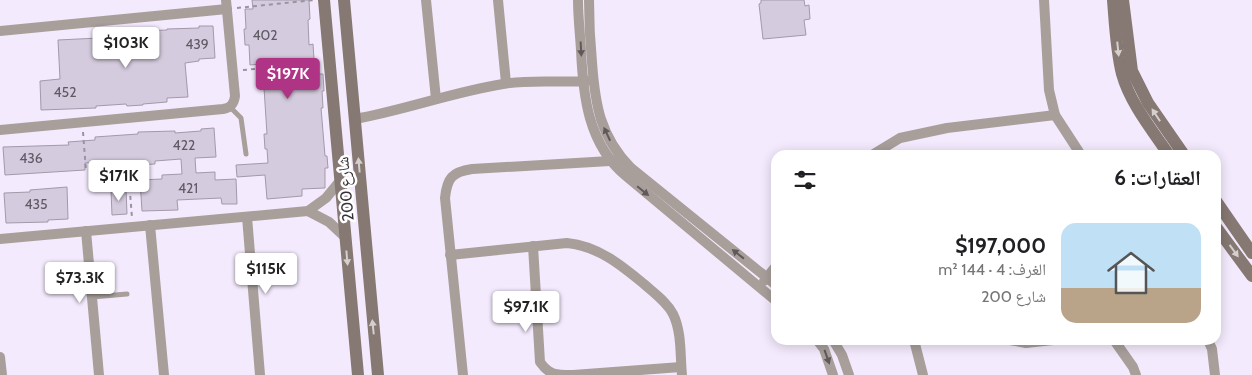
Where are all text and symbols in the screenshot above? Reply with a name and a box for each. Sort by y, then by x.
house number: 402 [252,26,278,44]
pin: $103K [91,27,161,69]
text: $103K [103,33,149,52]
house number: 439 [185,35,209,53]
one-way arrow [577,41,585,57]
one-way arrow [1114,41,1122,57]
pin: $197K [253,58,323,100]
text: $197K [267,64,309,83]
house number: 452 [53,83,77,101]
one-way arrow [1151,109,1160,122]
one-way arrow [602,127,610,141]
house number: 422 [173,136,195,154]
house number: 436 [19,149,43,167]
street label: شارع 200 [333,156,359,222]
one-way arrow [355,156,363,172]
pin: $171K [84,160,154,202]
text: العقارات: 6 [1114,165,1201,190]
text: $171K [99,166,139,185]
icon: filters [791,166,819,194]
house number: 421 [178,179,198,197]
one-way arrow [636,185,649,196]
house number: 435 [24,195,48,213]
text: $197,000 [955,233,1046,258]
icon: home [1101,243,1161,303]
one-way arrow [1229,244,1239,258]
one-way arrow [732,249,745,260]
one-way arrow [343,250,351,266]
pin: $115K [231,252,301,295]
text: $115K [246,259,286,278]
text: الغرف: 4 · 144 m² [938,260,1046,279]
pin: $73.3K [39,262,121,304]
text: $73.3K [56,268,104,287]
text: شارع 200 [981,287,1046,306]
pin: $97.1K [485,290,567,333]
text: $97.1K [503,297,549,316]
one-way arrow [369,318,377,334]
one-way arrow [824,349,831,364]

